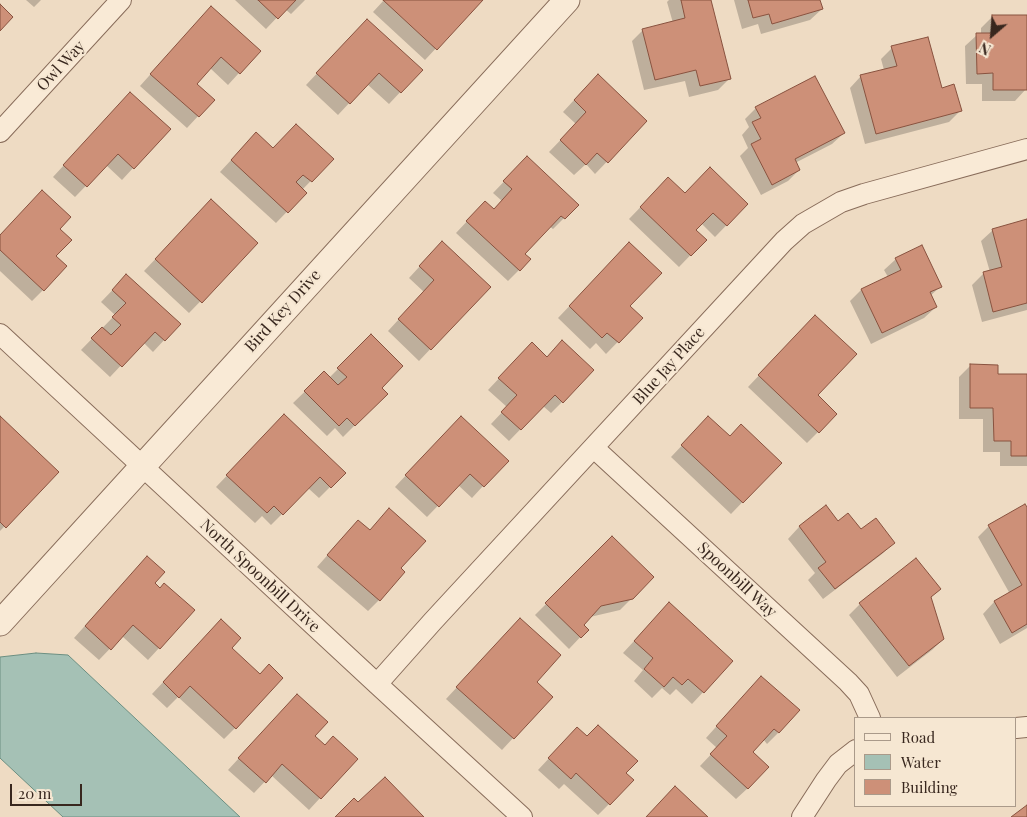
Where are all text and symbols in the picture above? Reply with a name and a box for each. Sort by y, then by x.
north arrow [967,10,1017,60]
street label: Owl Way [33,37,89,95]
text: N [976,38,994,60]
street label: Bird Key Drive [241,266,325,356]
street label: Blue Jay Place [629,323,709,409]
street label: North Spoonbill Drive [196,515,324,637]
street label: Spoonbill Way [693,538,781,622]
legend [854,717,1017,807]
text: Road [901,727,935,747]
text: Water [901,752,941,772]
scale bar [12,774,85,806]
text: Building [901,777,957,797]
text: 20 m [18,783,51,803]

